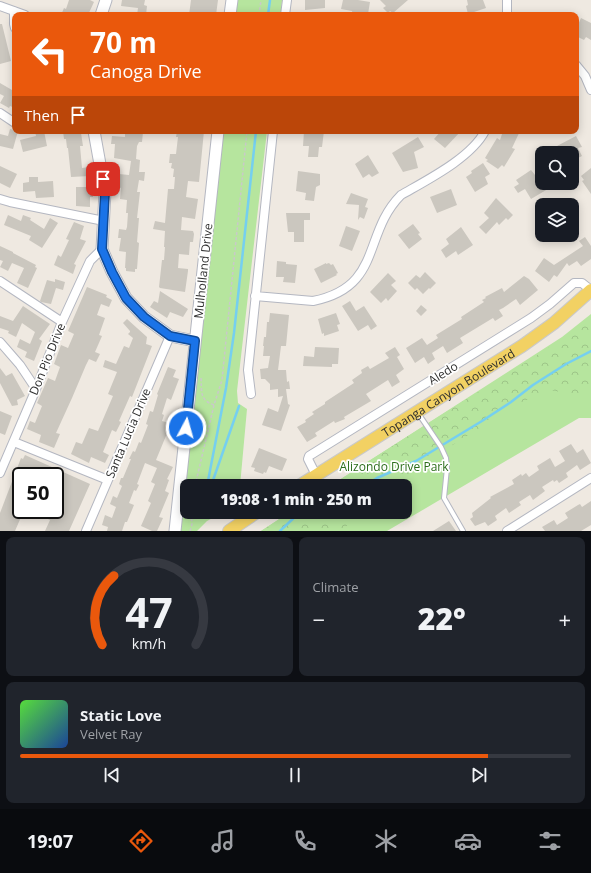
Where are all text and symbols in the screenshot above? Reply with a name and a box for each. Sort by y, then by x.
text: 70 m [90,23,157,61]
icon: left [24,28,76,80]
text: Canoga Drive [90,59,202,83]
icon: arrive [67,104,89,126]
text: Then [24,105,59,125]
map controls [535,146,579,242]
button: search [535,146,579,190]
pin [86,162,120,196]
icon: arrive [92,168,114,190]
button: layers [535,198,579,242]
street label: Mulholland Drive [190,222,216,319]
street label: Don Pio Drive [25,320,69,398]
street label: Topanga Canyon Boulevard [378,344,518,441]
street label: Aledo [425,357,461,389]
street label: Santa Lucia Drive [101,385,155,481]
position arrow [165,407,207,449]
park label: Alizondo Drive Park [339,458,449,475]
speed limit sign: 50 [12,467,64,519]
text: 19:08 · 1 min · 250 m [220,489,372,509]
text: Climate [313,578,358,596]
text: 47 [125,583,173,639]
text: 22° [418,598,466,639]
text: − [313,604,325,634]
text: + [558,604,571,634]
text: km/h [132,633,167,652]
text: Static Love [80,705,162,725]
text: Velvet Ray [80,725,142,743]
icon: previous [101,764,123,786]
icon: pause [284,764,306,786]
icon: next [468,764,490,786]
icon: directions [127,827,155,855]
icon: music [209,827,237,855]
icon: phone [291,827,319,855]
icon: climate [372,827,400,855]
icon: car [454,827,482,855]
icon: filters [536,827,564,855]
text: 19:07 [27,829,73,853]

